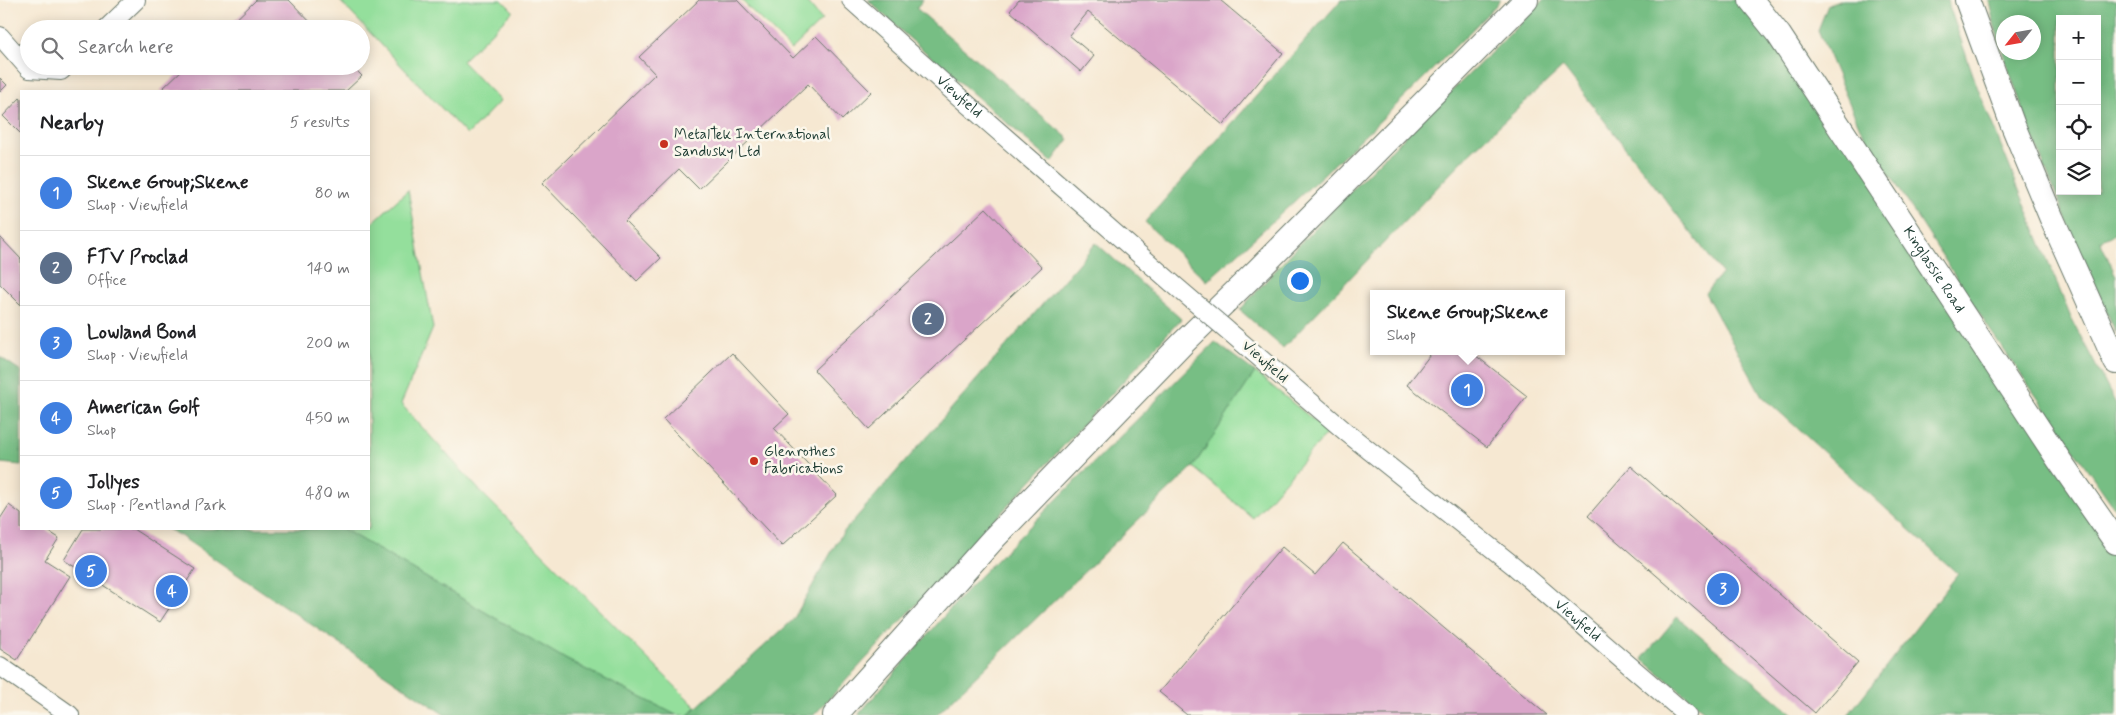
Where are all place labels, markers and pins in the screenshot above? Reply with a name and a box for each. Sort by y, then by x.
place label: MetalTek International Sandusky Ltd [674,125,831,162]
marker: MetalTek International Sandusky Ltd [658,138,670,150]
pin: 2 [912,300,944,338]
pin: 1 [1451,371,1483,409]
place label: Glenrothes Fabrications [764,442,843,479]
marker: Glenrothes Fabrications [748,455,760,467]
pin: 5 [75,552,107,590]
pin: 3 [1707,570,1739,608]
pin: 4 [156,572,188,610]

